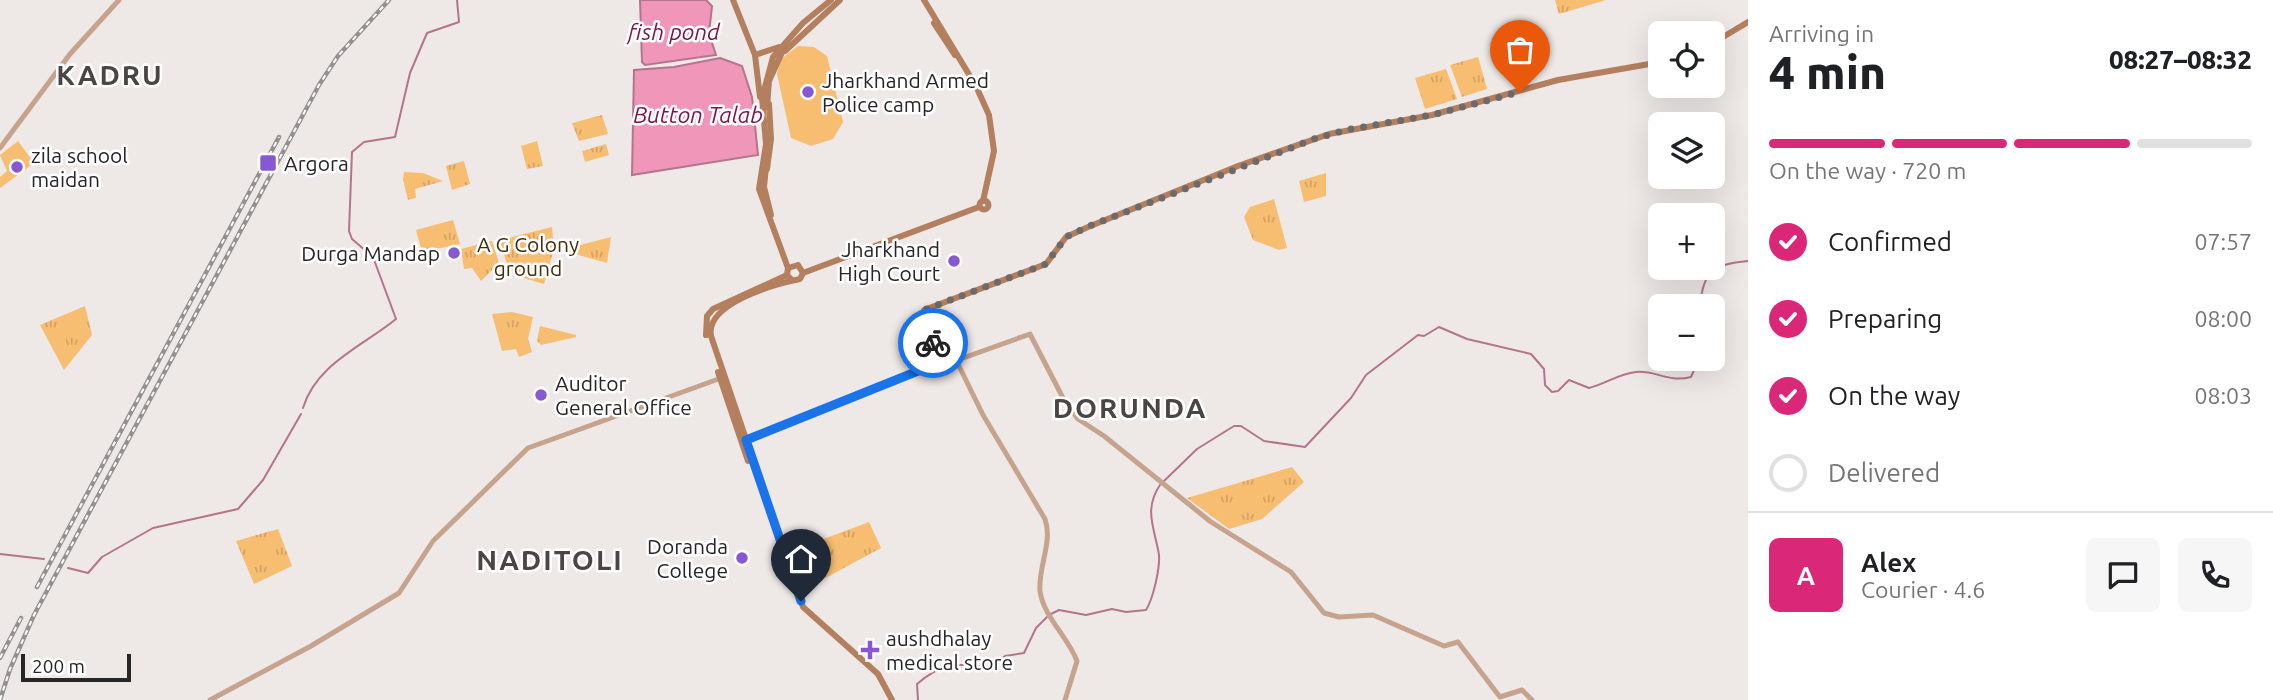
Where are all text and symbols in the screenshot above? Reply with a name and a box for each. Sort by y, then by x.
water label: fish pond [626,19,721,45]
pin [1490,20,1550,92]
map controls [1648,21,1725,371]
button: locate [1648,21,1725,98]
text: Arriving in [1769,21,1874,46]
icon: bag [1501,31,1539,69]
text: 08:27–08:32 [2109,45,2252,74]
text: 4 min [1769,46,1886,98]
district label: KADRU [56,59,164,90]
place label: Jharkhand Armed Police camp [822,68,989,116]
marker: Jharkhand Armed Police camp [800,84,816,100]
water label: Button Talab [633,102,763,127]
button: layers [1648,112,1725,189]
place label: zila school maidan [31,143,128,191]
place label: Argora [284,151,349,175]
marker: Argora [258,153,278,173]
text: On the way · 720 m [1769,158,1966,183]
marker: zila school maidan [9,159,25,175]
button: + [1648,203,1725,280]
icon: check [1769,223,1807,261]
text: Confirmed [1828,227,1952,256]
text: 07:57 [2194,229,2252,254]
park label: A G Colony ground [477,232,579,280]
place label: Jharkhand High Court [838,237,940,285]
place label: Durga Mandap [301,241,440,265]
marker: Durga Mandap [446,245,462,261]
marker: Jharkhand High Court [946,253,962,269]
button: − [1648,294,1725,371]
icon: check [1769,300,1807,338]
text: Preparing [1828,304,1942,333]
text: 08:00 [2194,306,2252,331]
courier [898,308,968,378]
icon: bike [914,324,952,362]
place label: Auditor General Office [555,371,692,419]
icon: check [1769,377,1807,415]
text: On the way [1828,381,1960,410]
text: 08:03 [2194,383,2252,408]
marker: Auditor General Office [533,387,549,403]
district label: DORUNDA [1053,392,1207,423]
text: Delivered [1828,458,1940,487]
pin [771,529,831,601]
place label: Doranda College [647,534,728,582]
button: chat [2086,538,2160,612]
button: phone [2178,538,2252,612]
icon: home [782,540,820,578]
district label: NADITOLI [476,544,624,575]
text: Alex [1861,548,1916,577]
marker: Doranda College [734,550,750,566]
text: A [1797,561,1815,590]
text: Courier · 4.6 [1861,577,1985,602]
place label: aushdhalay medical store [886,626,1013,674]
marker: aushdhalay medical store [860,640,880,660]
scale bar [21,651,131,683]
text: 200 m [32,655,85,677]

